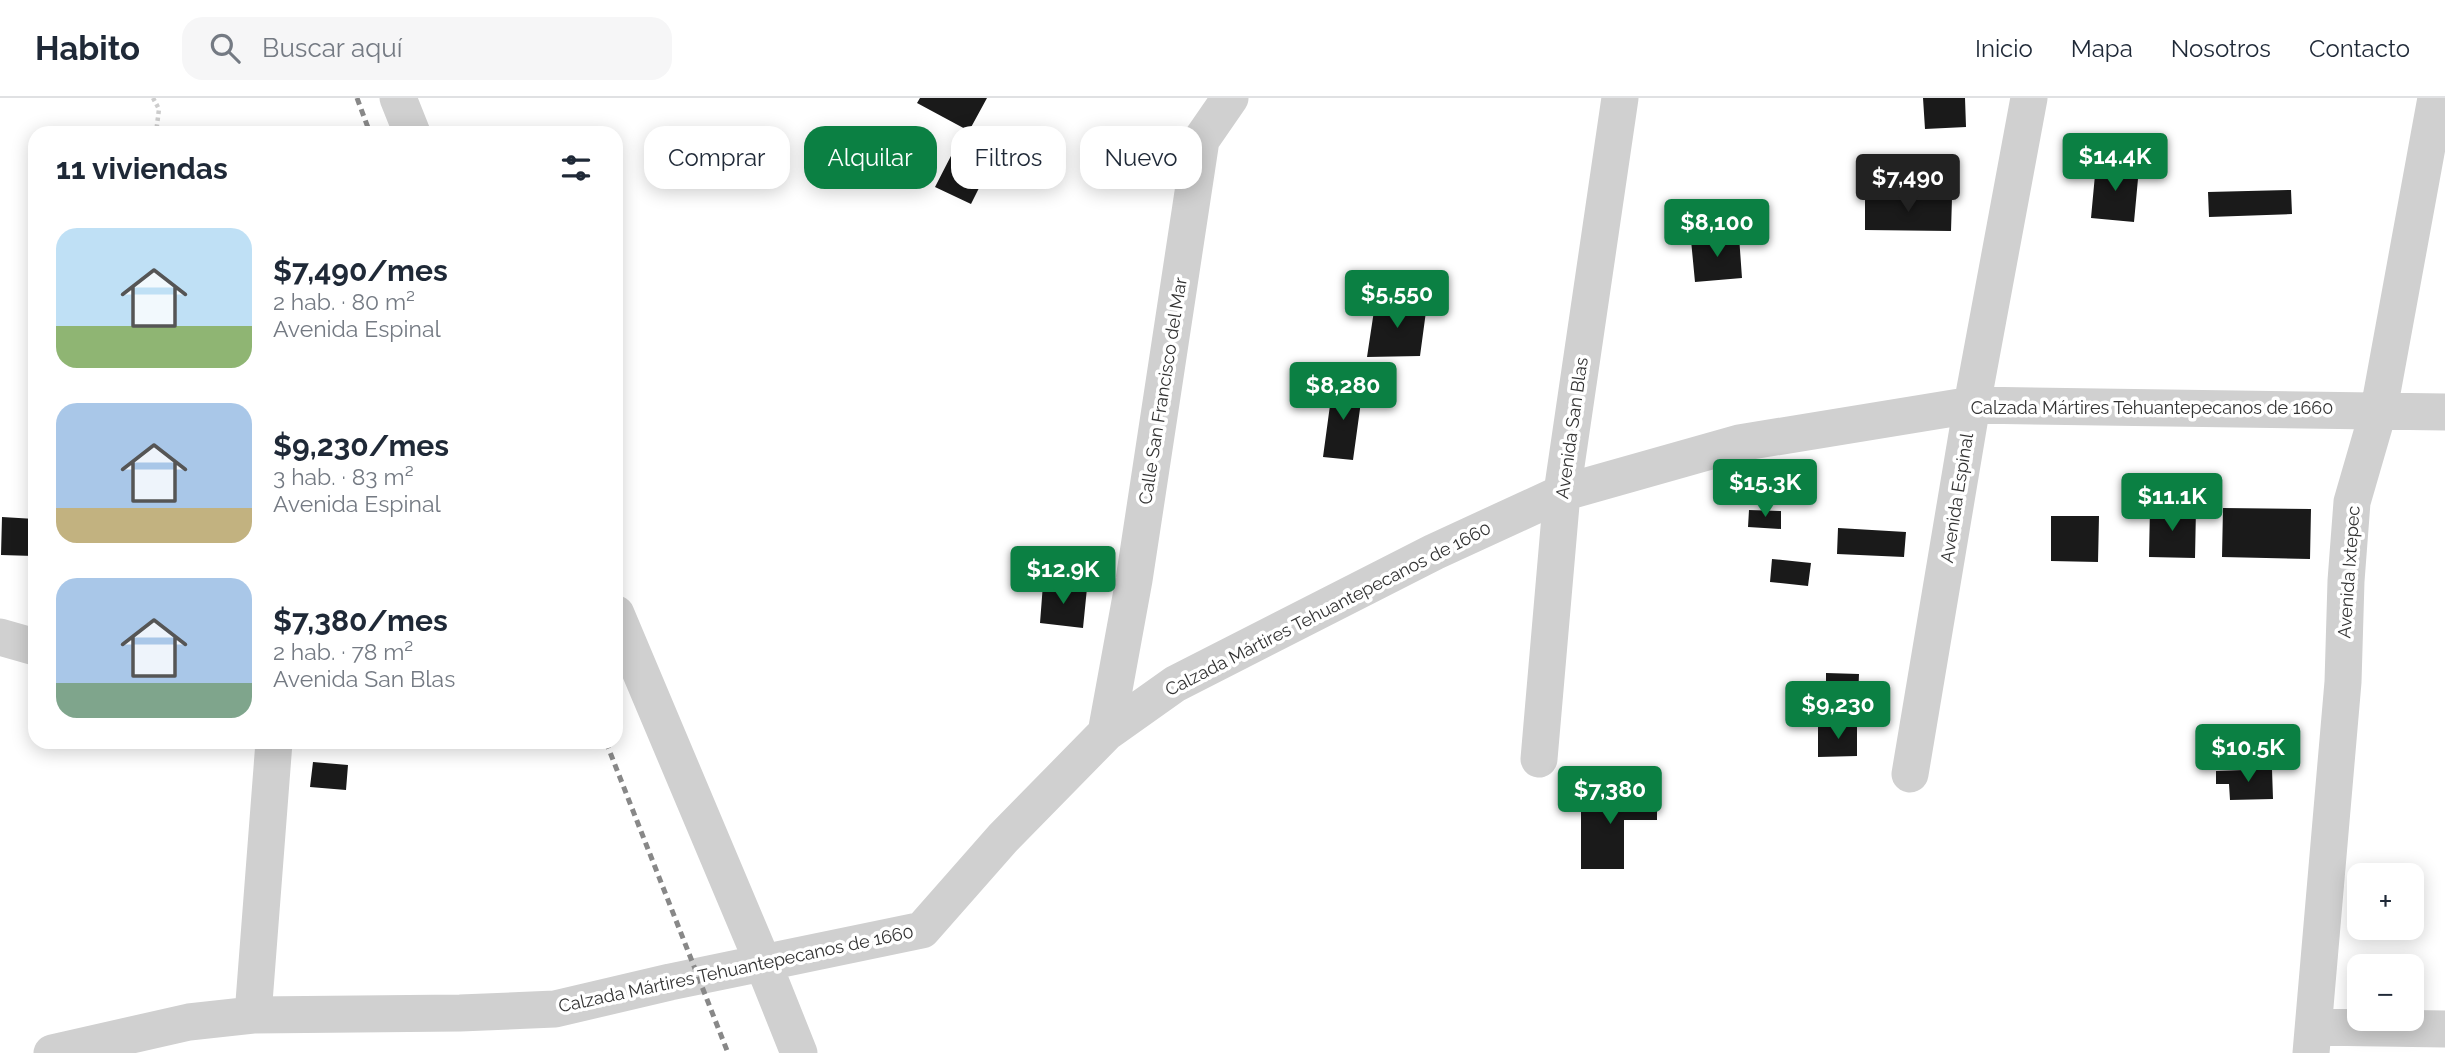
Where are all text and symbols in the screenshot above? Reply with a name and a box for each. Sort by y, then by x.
search box [182,17,672,80]
text: Habito [35,29,140,68]
icon: search [206,29,244,67]
text: Buscar aquí [262,33,402,63]
text: Inicio [1975,34,2033,63]
text: Mapa [2071,34,2133,63]
text: Nosotros [2171,34,2271,63]
text: Contacto [2309,34,2410,63]
chip: Comprar [644,126,790,189]
chip: Alquilar [804,126,937,189]
chip: Filtros [951,126,1066,189]
chip: Nuevo [1080,126,1202,189]
pin: $14.4K [2058,134,2172,193]
text: $14.4K [2079,142,2151,169]
icon: filters [557,149,595,187]
text: 11 viviendas [56,151,228,186]
pin: $7,490 [1851,155,1965,214]
text: $7,490 [1872,163,1944,190]
pin: $8,100 [1660,200,1774,259]
text: $8,100 [1680,208,1754,235]
text: $7,490/mes [273,253,448,288]
icon: home [112,256,196,340]
pin: $5,550 [1340,271,1454,330]
street label: Calle San Francisco del Mar [1134,275,1191,506]
text: $5,550 [1361,279,1433,306]
text: 2 hab. · 80 m² [273,288,415,315]
text: Avenida Espinal [273,315,441,342]
street label: Avenida San Blas [1551,356,1592,500]
pin: $8,280 [1286,362,1400,422]
text: $8,280 [1306,371,1380,398]
street label: Calzada Mártires Tehuantepecanos de 1660 [1971,397,2333,418]
text: $9,230/mes [273,428,449,463]
icon: home [112,431,196,515]
street label: Avenida Espinal [1936,431,1977,564]
pin: $15.3K [1708,460,1822,519]
text: 3 hab. · 83 m² [273,463,414,490]
text: $15.3K [1729,468,1801,495]
pin: $11.1K [2115,474,2229,533]
text: $11.1K [2137,482,2207,509]
text: Avenida Espinal [273,490,441,517]
street label: Avenida Ixtepec [2333,505,2364,639]
street label: Calzada Mártires Tehuantepecanos de 1660 [1162,517,1494,700]
pin: $12.9K [1006,546,1120,606]
text: $12.9K [1026,555,1100,582]
text: $7,380/mes [273,603,448,638]
icon: home [112,606,196,690]
text: 2 hab. · 78 m² [273,638,413,665]
text: Avenida San Blas [273,665,455,692]
pin: $9,230 [1781,682,1895,741]
text: $9,230 [1801,690,1875,717]
pin: $10.5K [2191,724,2305,784]
text: $10.5K [2211,733,2285,760]
pin: $7,380 [1553,766,1667,826]
text: $7,380 [1574,775,1646,802]
map controls [2347,863,2424,1031]
button: + [2347,863,2424,940]
street label: Calzada Mártires Tehuantepecanos de 1660 [556,921,915,1016]
button: − [2347,954,2424,1031]

